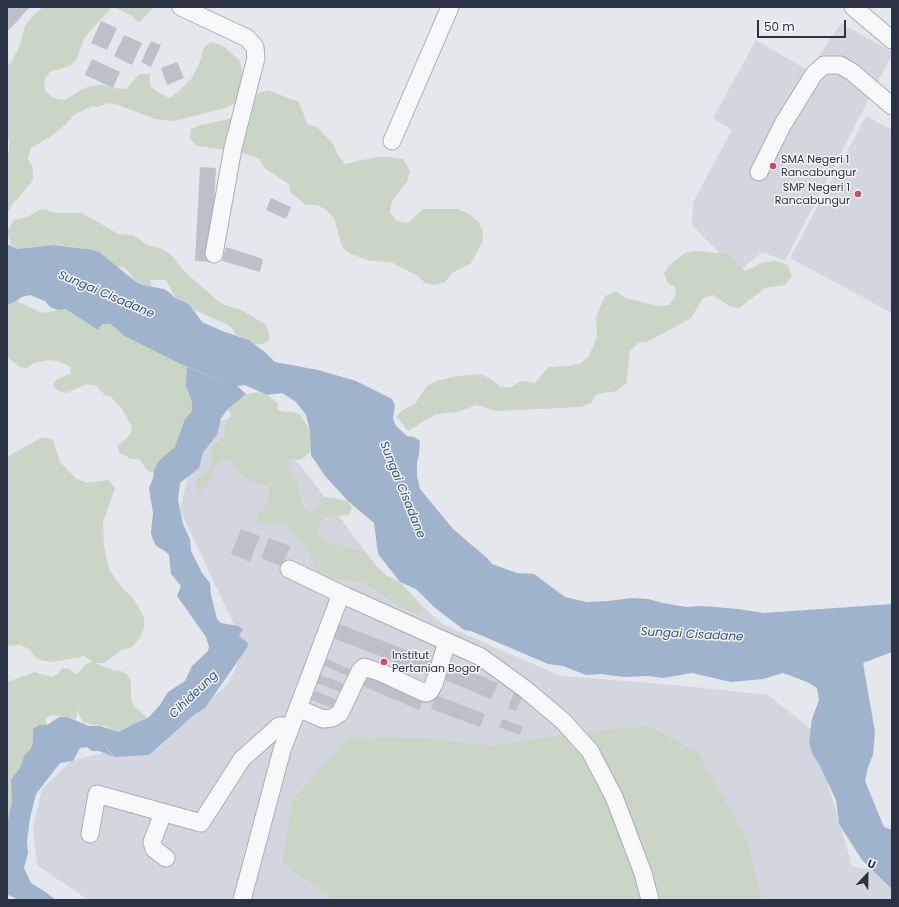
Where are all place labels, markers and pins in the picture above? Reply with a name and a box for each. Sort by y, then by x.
place label: SMA Negeri 1 Rancabungur [781,153,856,179]
marker: SMA Negeri 1 Rancabungur [768,161,778,171]
place label: SMP Negeri 1 Rancabungur [775,181,850,207]
marker: SMP Negeri 1 Rancabungur [853,189,863,199]
place label: Institut Pertanian Bogor [392,649,480,675]
marker: Institut Pertanian Bogor [379,657,389,667]

